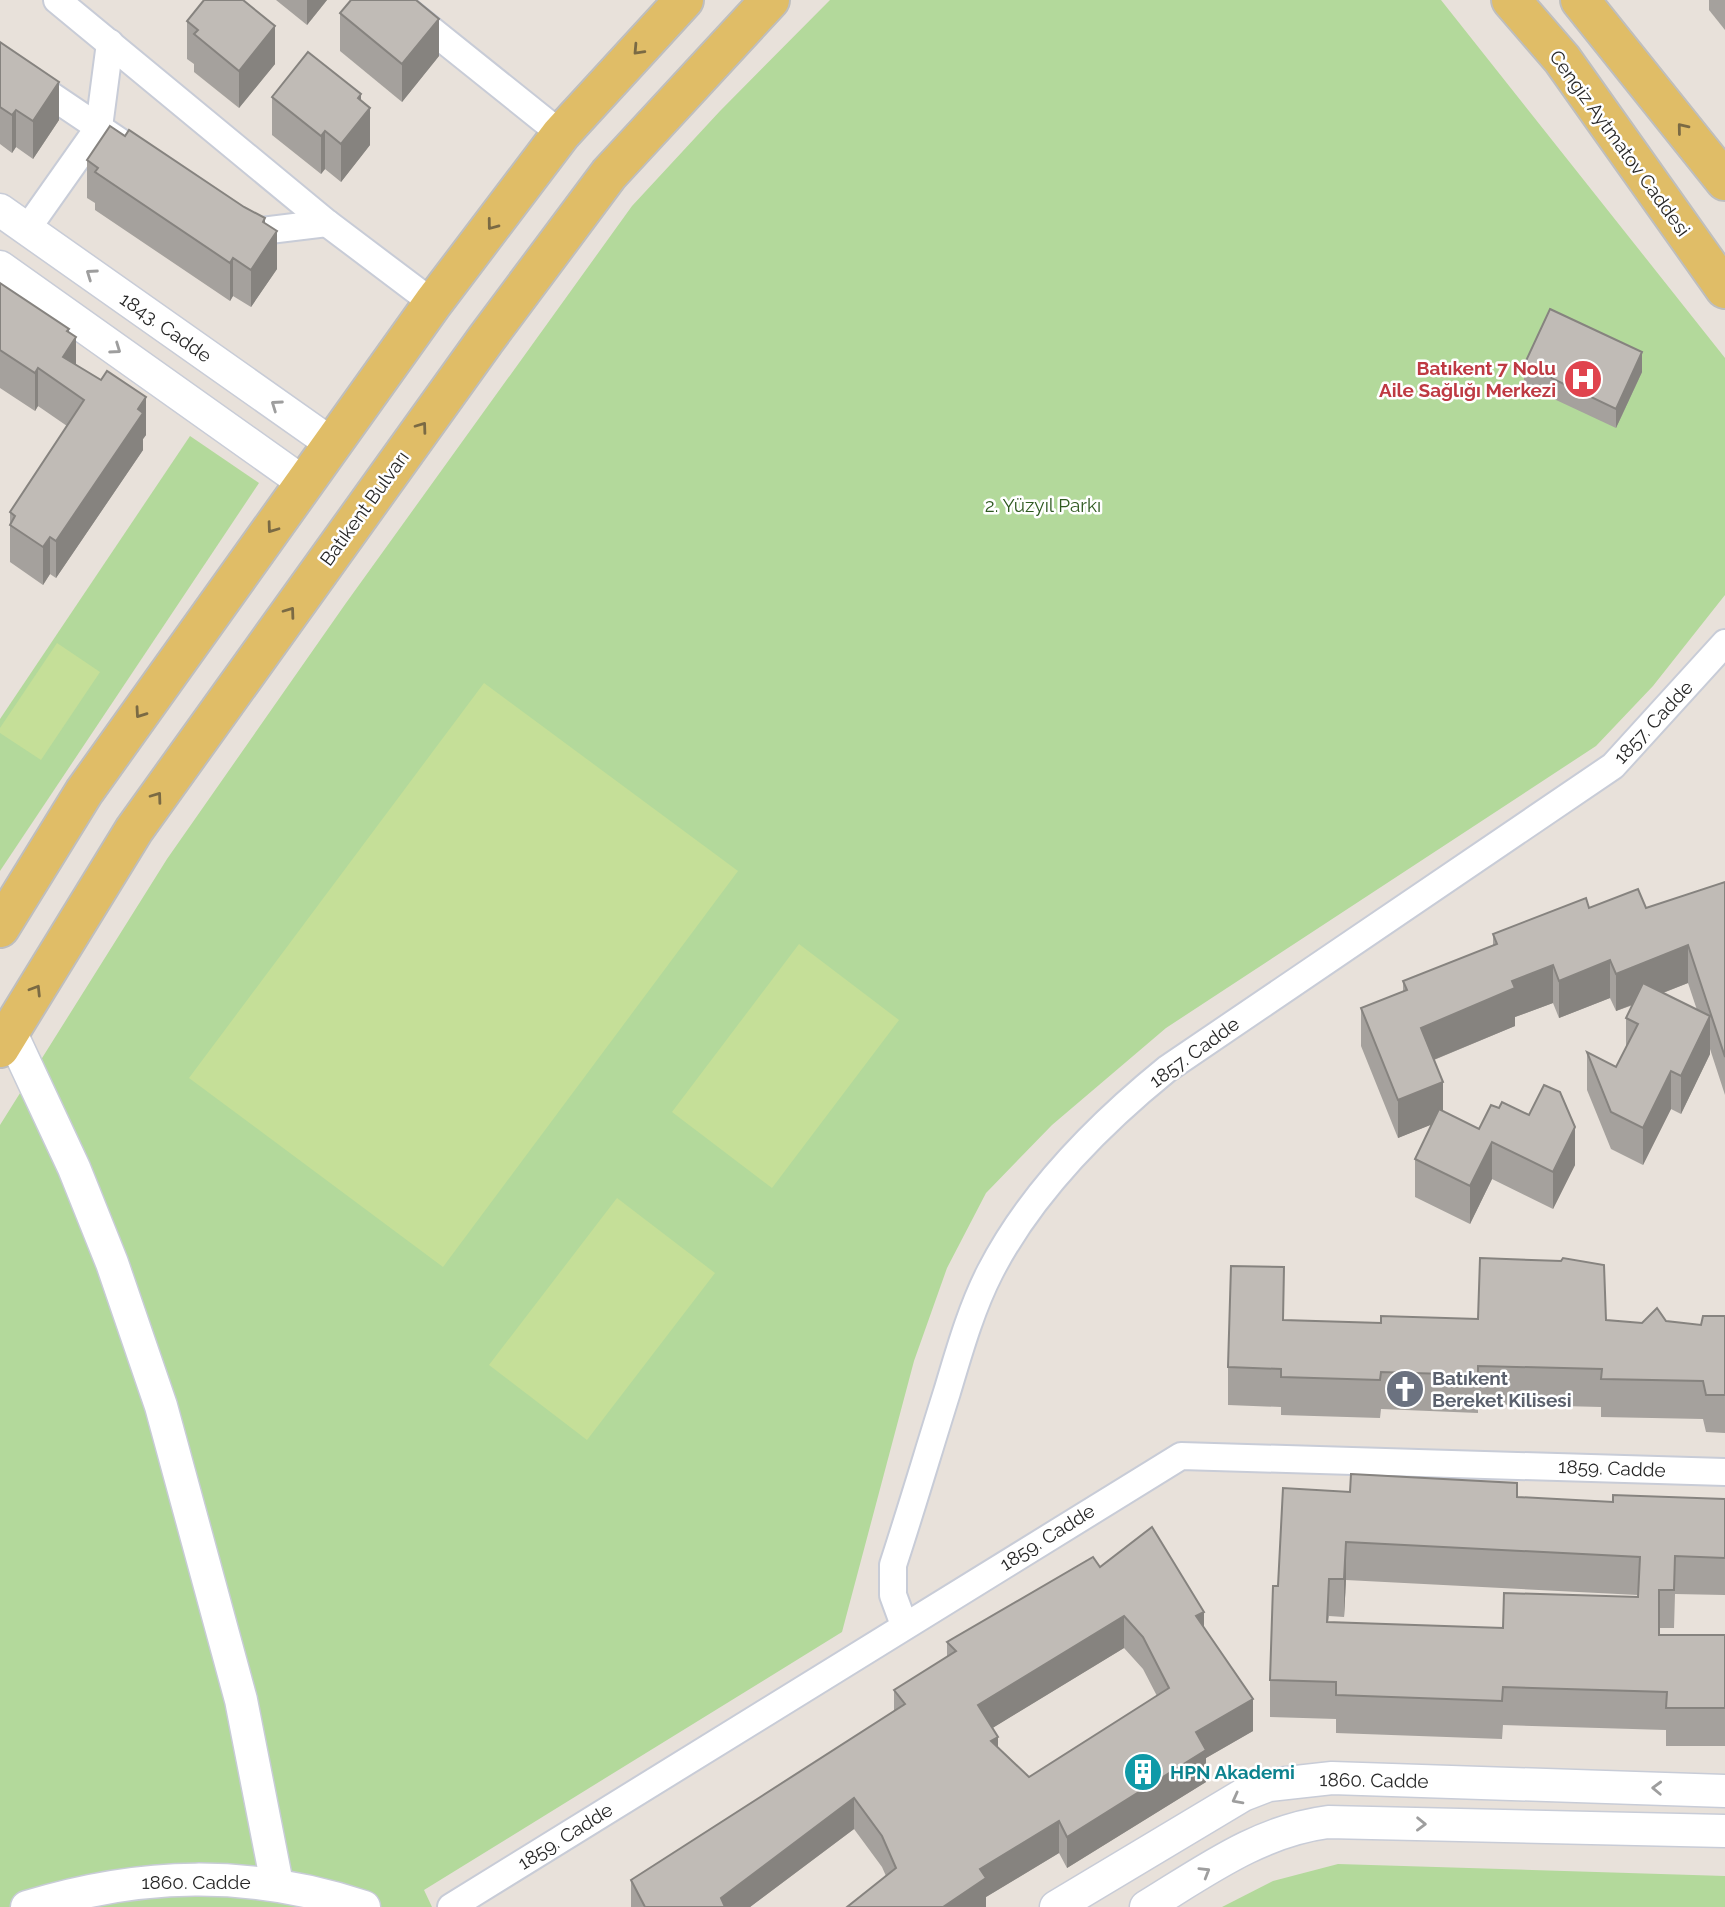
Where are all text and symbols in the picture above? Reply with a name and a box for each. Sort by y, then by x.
one-way arrow [634,42,646,55]
street label: Cengiz Aytmatov Caddesi [1545,46,1695,240]
one-way arrow [1678,123,1691,135]
one-way arrow [488,217,501,230]
one-way arrow [86,270,99,282]
street label: 1843. Cadde [116,287,216,367]
one-way arrow [108,341,121,353]
place label: Batıkent 7 Nolu Aile Sağlığı Merkezi [1379,357,1556,401]
hospital icon: Batıkent 7 Nolu Aile Sağlığı Merkezi [1562,358,1604,400]
one-way arrow [271,401,284,413]
one-way arrow [414,422,426,435]
street label: Batıkent Bulvarı [315,446,413,570]
park label: 2. Yüzyıl Parkı [985,494,1101,516]
one-way arrow [268,520,281,533]
one-way arrow [282,607,294,620]
street label: 1857. Cadde [1609,676,1697,768]
one-way arrow [136,705,148,718]
one-way arrow [149,792,161,805]
one-way arrow [27,984,40,997]
street label: 1857. Cadde [1145,1012,1243,1092]
place label: Batıkent Bereket Kilisesi [1432,1367,1572,1411]
church icon: Batıkent Bereket Kilisesi [1384,1368,1426,1410]
street label: 1859. Cadde [1558,1455,1666,1481]
street label: 1859. Cadde [996,1499,1098,1575]
building icon: HPN Akademi [1122,1751,1164,1793]
place label: HPN Akademi [1170,1761,1295,1783]
street label: 1860. Cadde [1319,1768,1429,1792]
one-way arrow [1651,1781,1662,1796]
one-way arrow [1232,1790,1244,1804]
street label: 1859. Cadde [514,1798,616,1874]
one-way arrow [1416,1817,1427,1832]
one-way arrow [1197,1867,1210,1880]
street label: 1860. Cadde [141,1871,251,1893]

